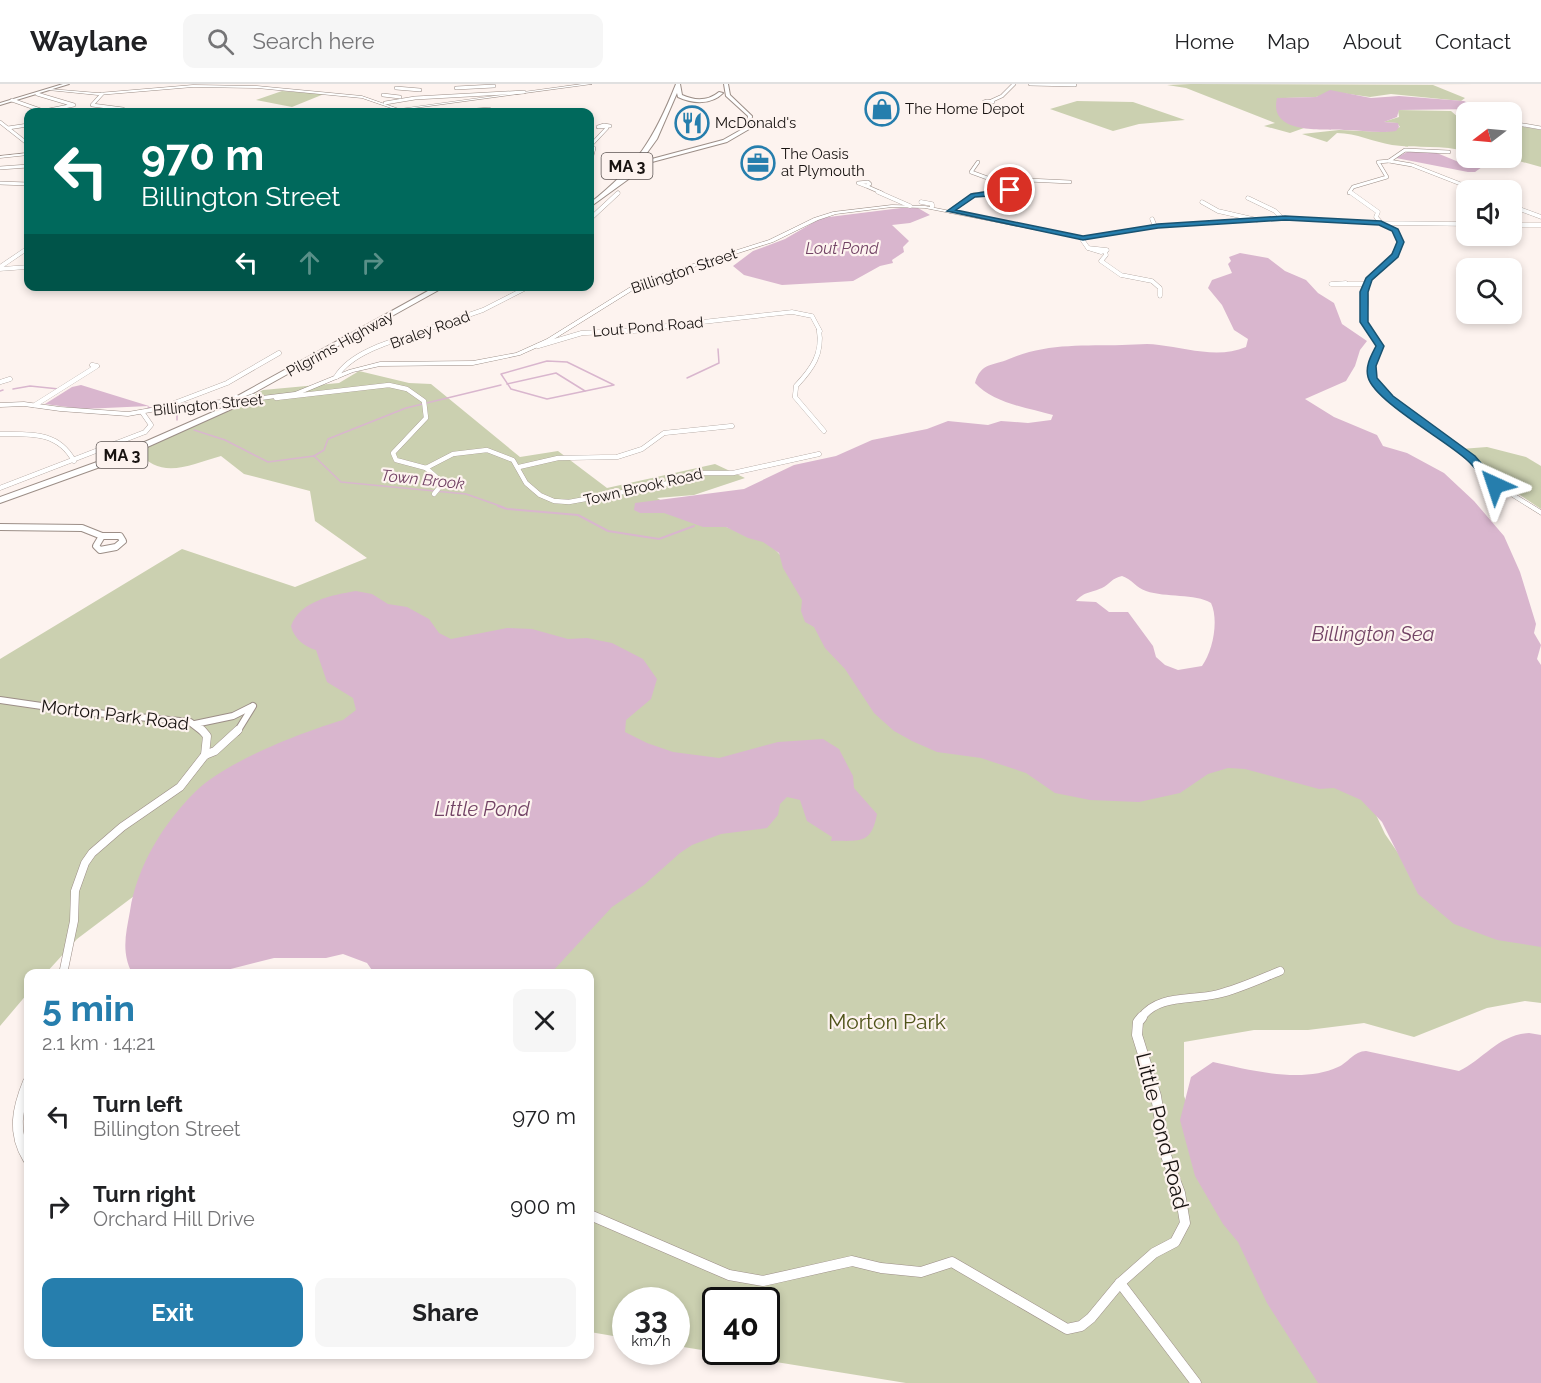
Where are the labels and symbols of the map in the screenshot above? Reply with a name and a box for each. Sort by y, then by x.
shop icon: The Home Depot [864,91,900,127]
place label: The Home Depot [905,100,1024,118]
north arrow [1456,102,1522,168]
restaurant icon: McDonald's [674,105,710,141]
place label: McDonald's [715,114,796,132]
office icon: The Oasis at Plymouth [740,145,776,181]
place label: The Oasis at Plymouth [781,145,865,180]
road number: MA 3 [602,153,652,179]
pin [984,164,1035,215]
water label: Lout Pond [805,239,879,258]
street label: Billington Street [629,244,739,298]
street label: Pilgrims Highway [283,307,397,381]
street label: Braley Road [388,307,472,353]
street label: Lout Pond Road [592,313,704,341]
street label: Billington Street [152,390,264,420]
road number: MA 3 [96,442,148,468]
position arrow [1463,453,1527,517]
street label: Town Brook Road [582,465,704,509]
water label: Town Brook [380,466,466,493]
water label: Billington Sea [1311,622,1435,646]
street label: Morton Park Road [40,695,190,734]
water label: Little Pond [434,797,531,821]
park label: Morton Park [828,1009,946,1034]
street label: Little Pond Road [1131,1050,1194,1212]
speed limit sign: 40 [702,1287,780,1365]

